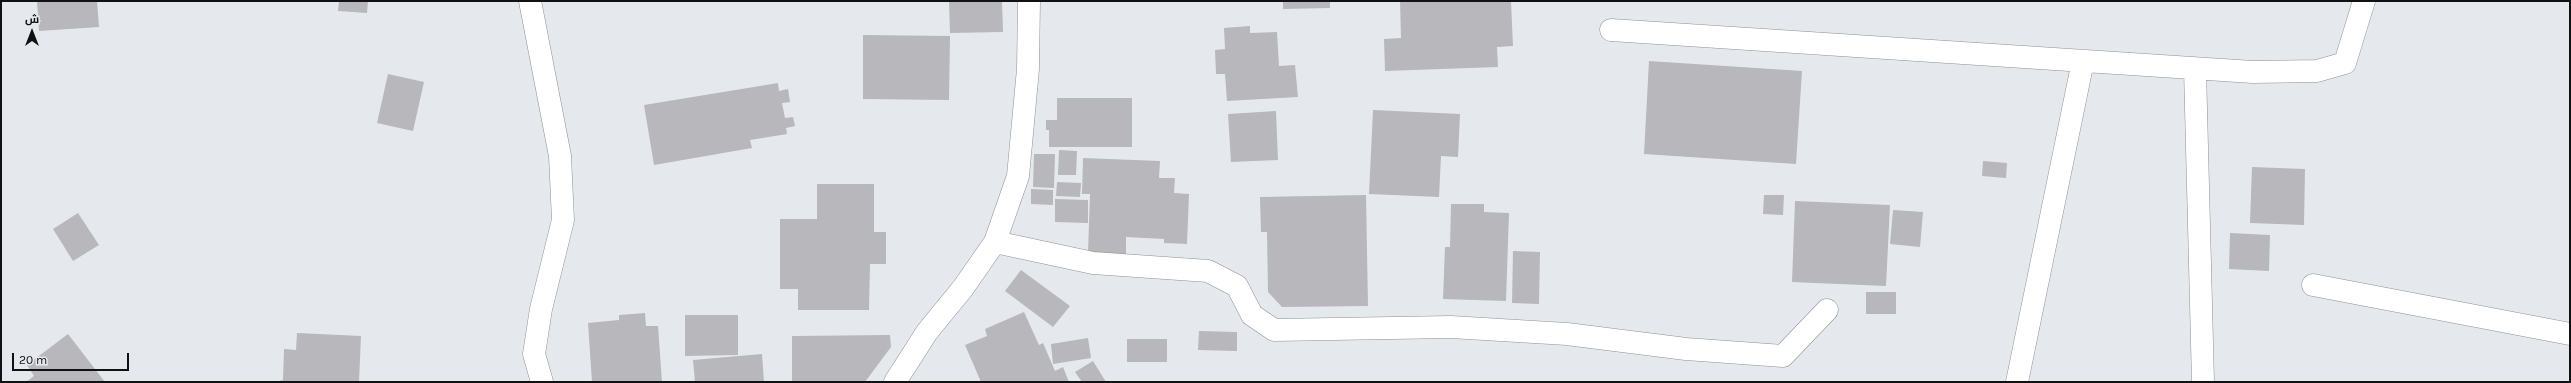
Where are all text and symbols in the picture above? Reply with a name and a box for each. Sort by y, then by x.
north arrow [12,12,52,52]
text: ش [25,13,39,26]
scale bar [14,345,131,371]
text: 20 m [19,353,47,367]

